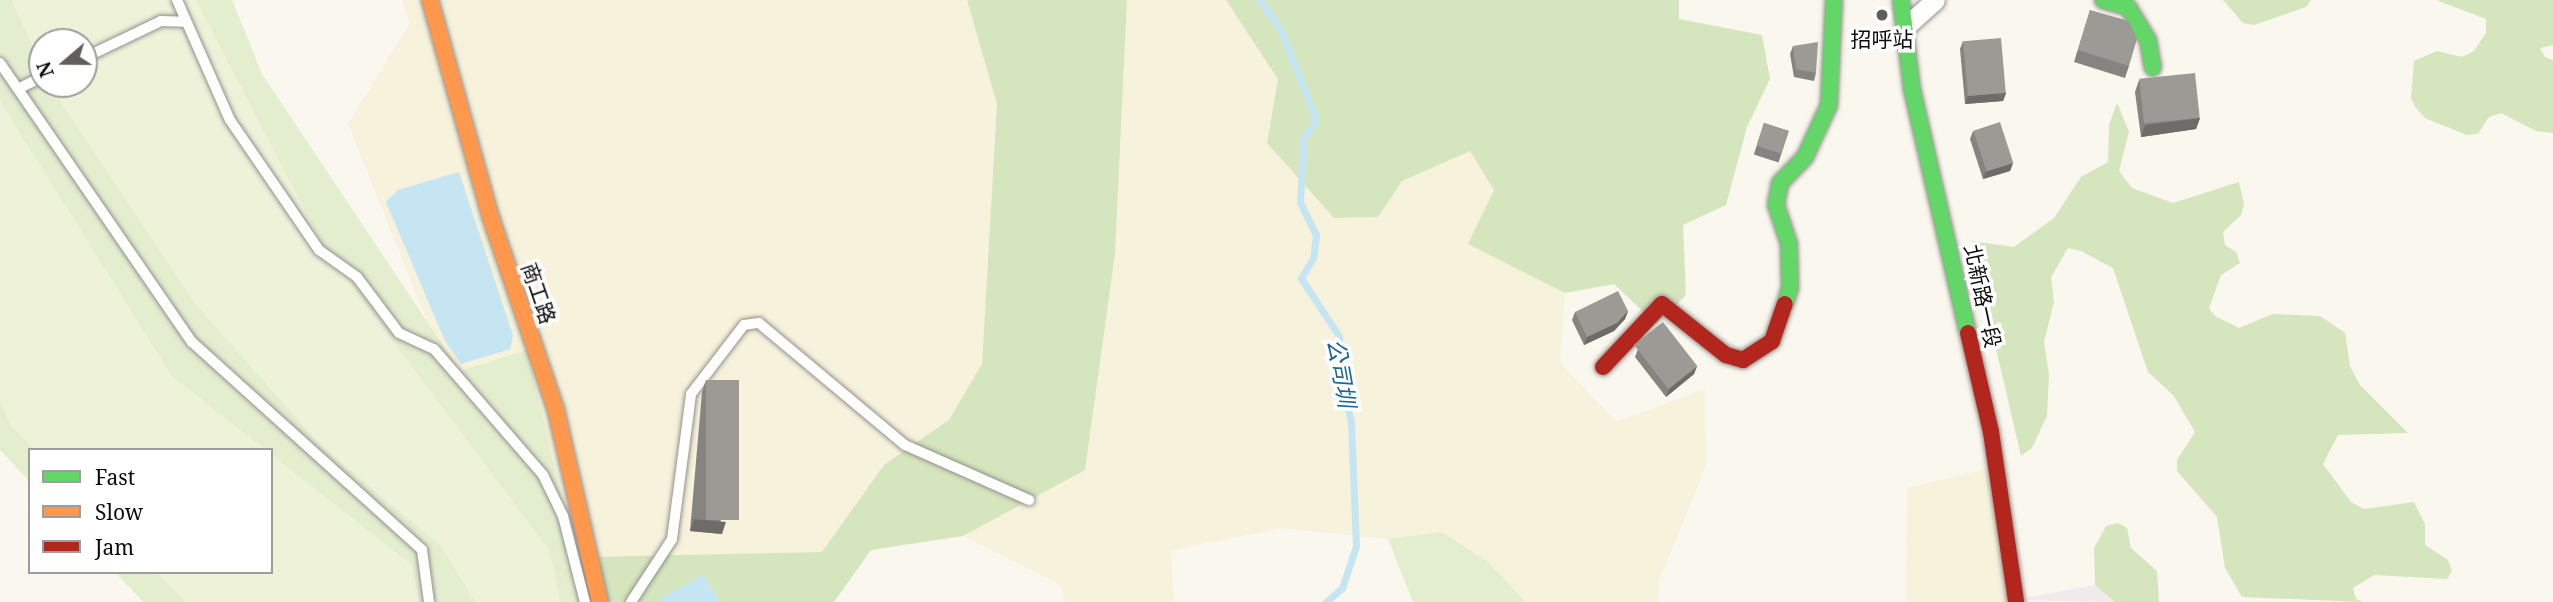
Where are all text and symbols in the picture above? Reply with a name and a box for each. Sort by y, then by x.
marker: 招呼站 [1874,7,1890,23]
place label: 招呼站 [1851,26,1913,52]
north arrow [28,28,98,98]
text: N [30,58,60,81]
street label: 北新路一段 [1960,242,2006,350]
street label: 商工路 [517,259,561,327]
water label: 公司圳 [1322,337,1362,409]
legend [28,448,273,574]
text: Fast [95,463,135,491]
text: Slow [95,498,143,526]
text: Jam [95,533,134,561]

